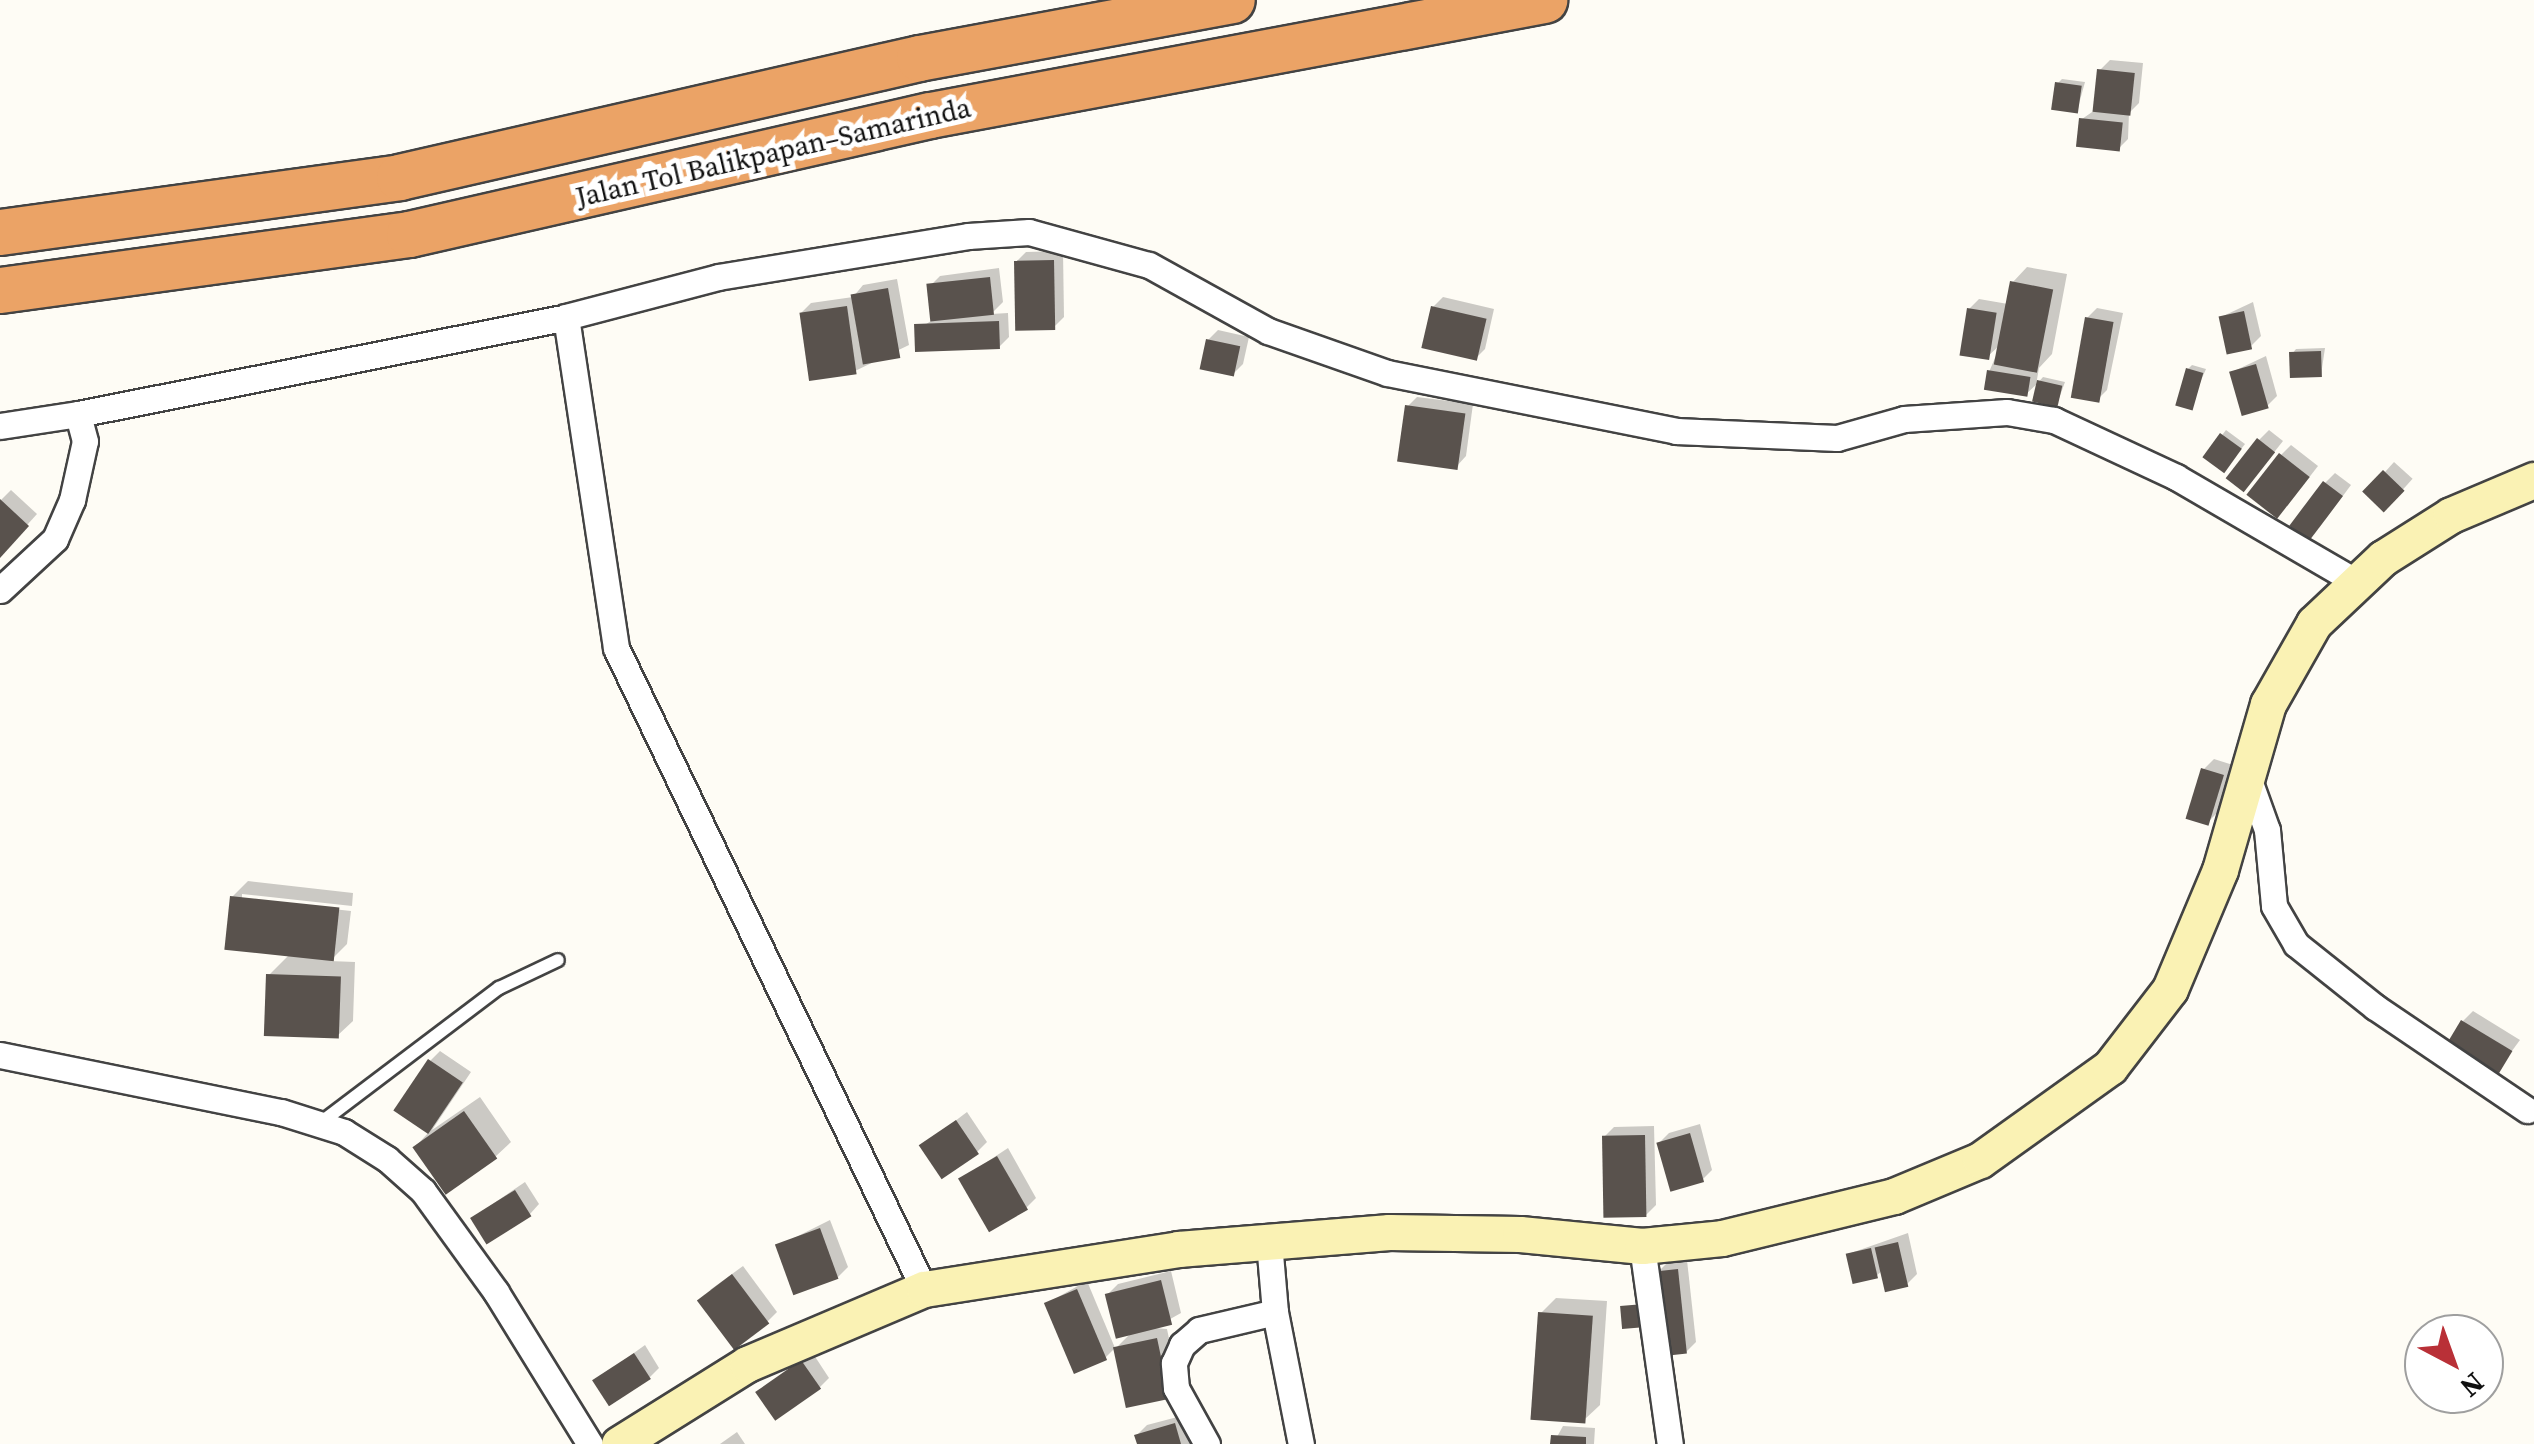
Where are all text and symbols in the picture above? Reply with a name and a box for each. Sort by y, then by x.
street label: Jalan Tol Balikpapan–Samarinda [572,90,974,214]
north arrow [2404,1314,2504,1414]
text: N [2452,1364,2493,1406]

